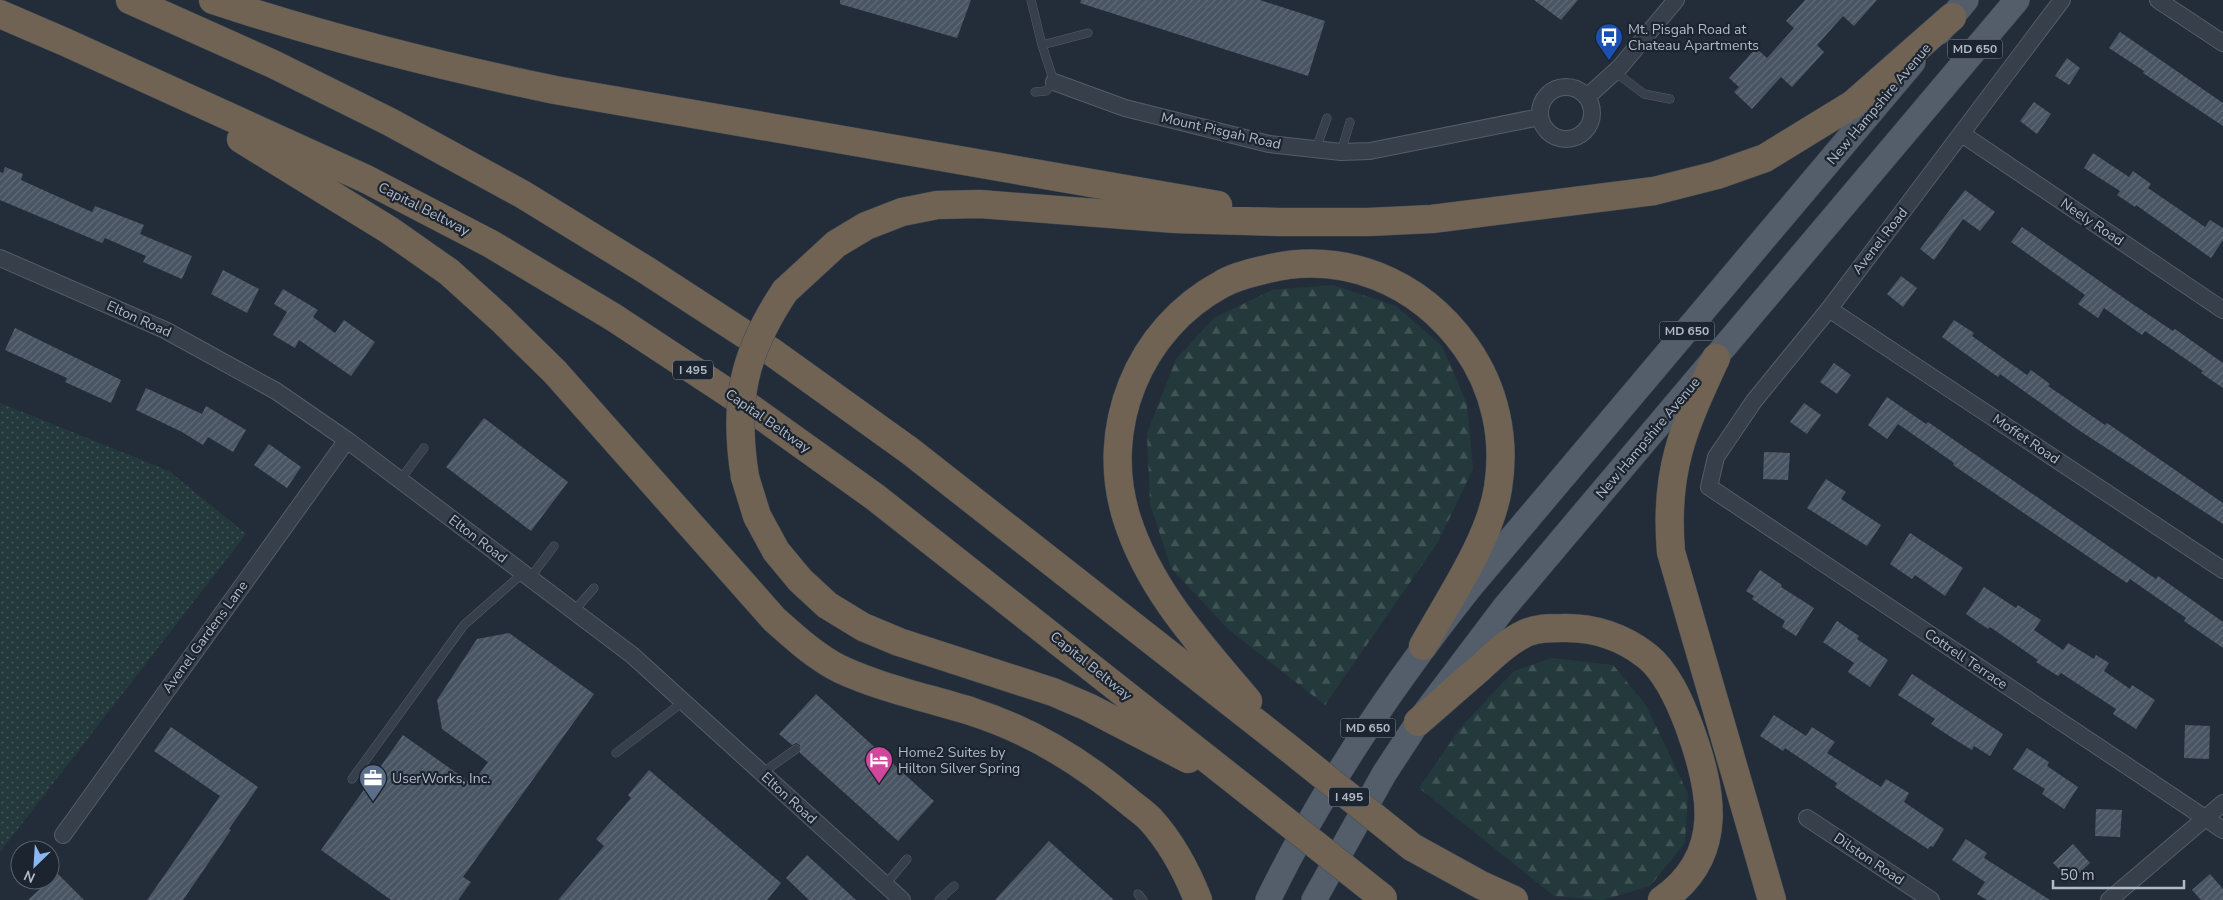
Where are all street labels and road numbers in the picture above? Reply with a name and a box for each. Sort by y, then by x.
street label: New Hampshire Avenue [1823,39,1935,169]
road number: MD 650 [1948,40,2002,59]
street label: Mount Pisgah Road [1159,108,1283,154]
street label: Capital Beltway [375,178,474,241]
street label: Neely Road [2057,194,2127,250]
street label: Avenel Road [1848,204,1912,278]
street label: Elton Road [104,296,174,342]
road number: MD 650 [1660,322,1714,341]
road number: I 495 [673,360,713,380]
street label: New Hampshire Avenue [1592,373,1704,503]
street label: Capital Beltway [722,384,815,458]
street label: Moffet Road [1989,410,2063,468]
street label: Elton Road [445,511,511,567]
street label: Avenel Gardens Lane [158,577,252,697]
street label: Cottrell Terrace [1921,624,2011,694]
street label: Capital Beltway [1046,627,1137,705]
road number: MD 650 [1340,718,1396,738]
street label: Elton Road [757,768,821,828]
road number: I 495 [1329,788,1369,806]
street label: Dilston Road [1830,828,1908,890]

